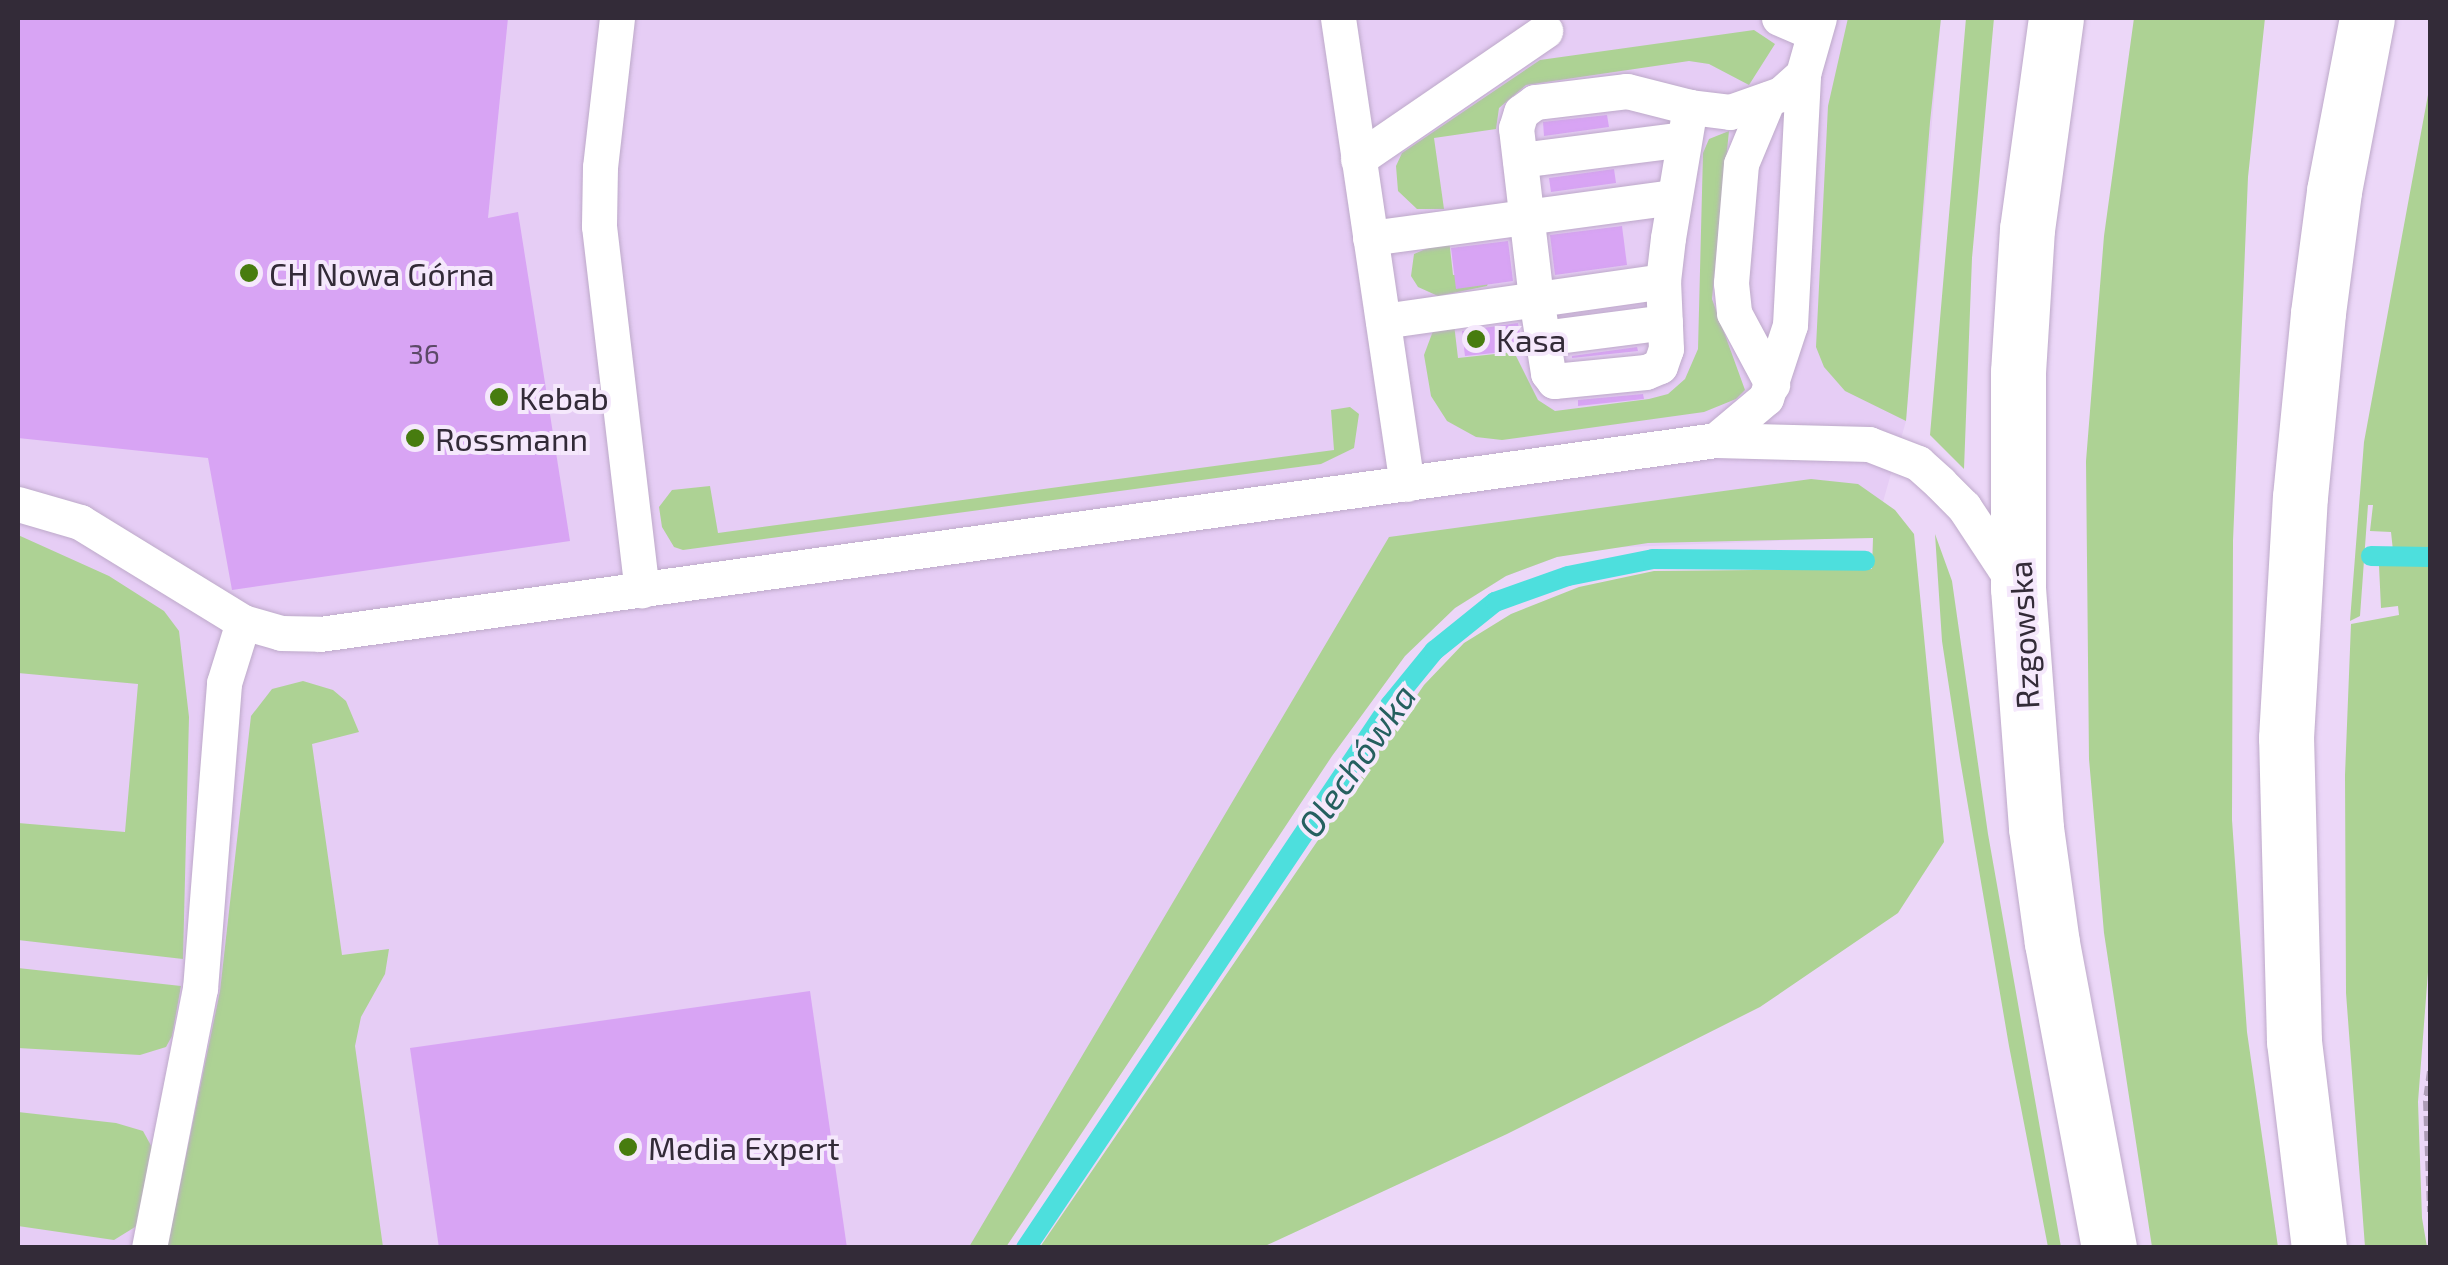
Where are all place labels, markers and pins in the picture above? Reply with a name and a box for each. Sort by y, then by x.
place label: CH Nowa Górna [269,254,495,292]
marker: CH Nowa Górna [238,262,260,284]
place label: Kasa [1496,320,1566,358]
marker: Kasa [1465,328,1487,350]
place label: Kebab [519,378,609,416]
marker: Kebab [488,386,510,408]
place label: Rossmann [435,419,588,457]
marker: Rossmann [404,427,426,449]
place label: Media Expert [648,1128,840,1166]
marker: Media Expert [617,1136,639,1158]

